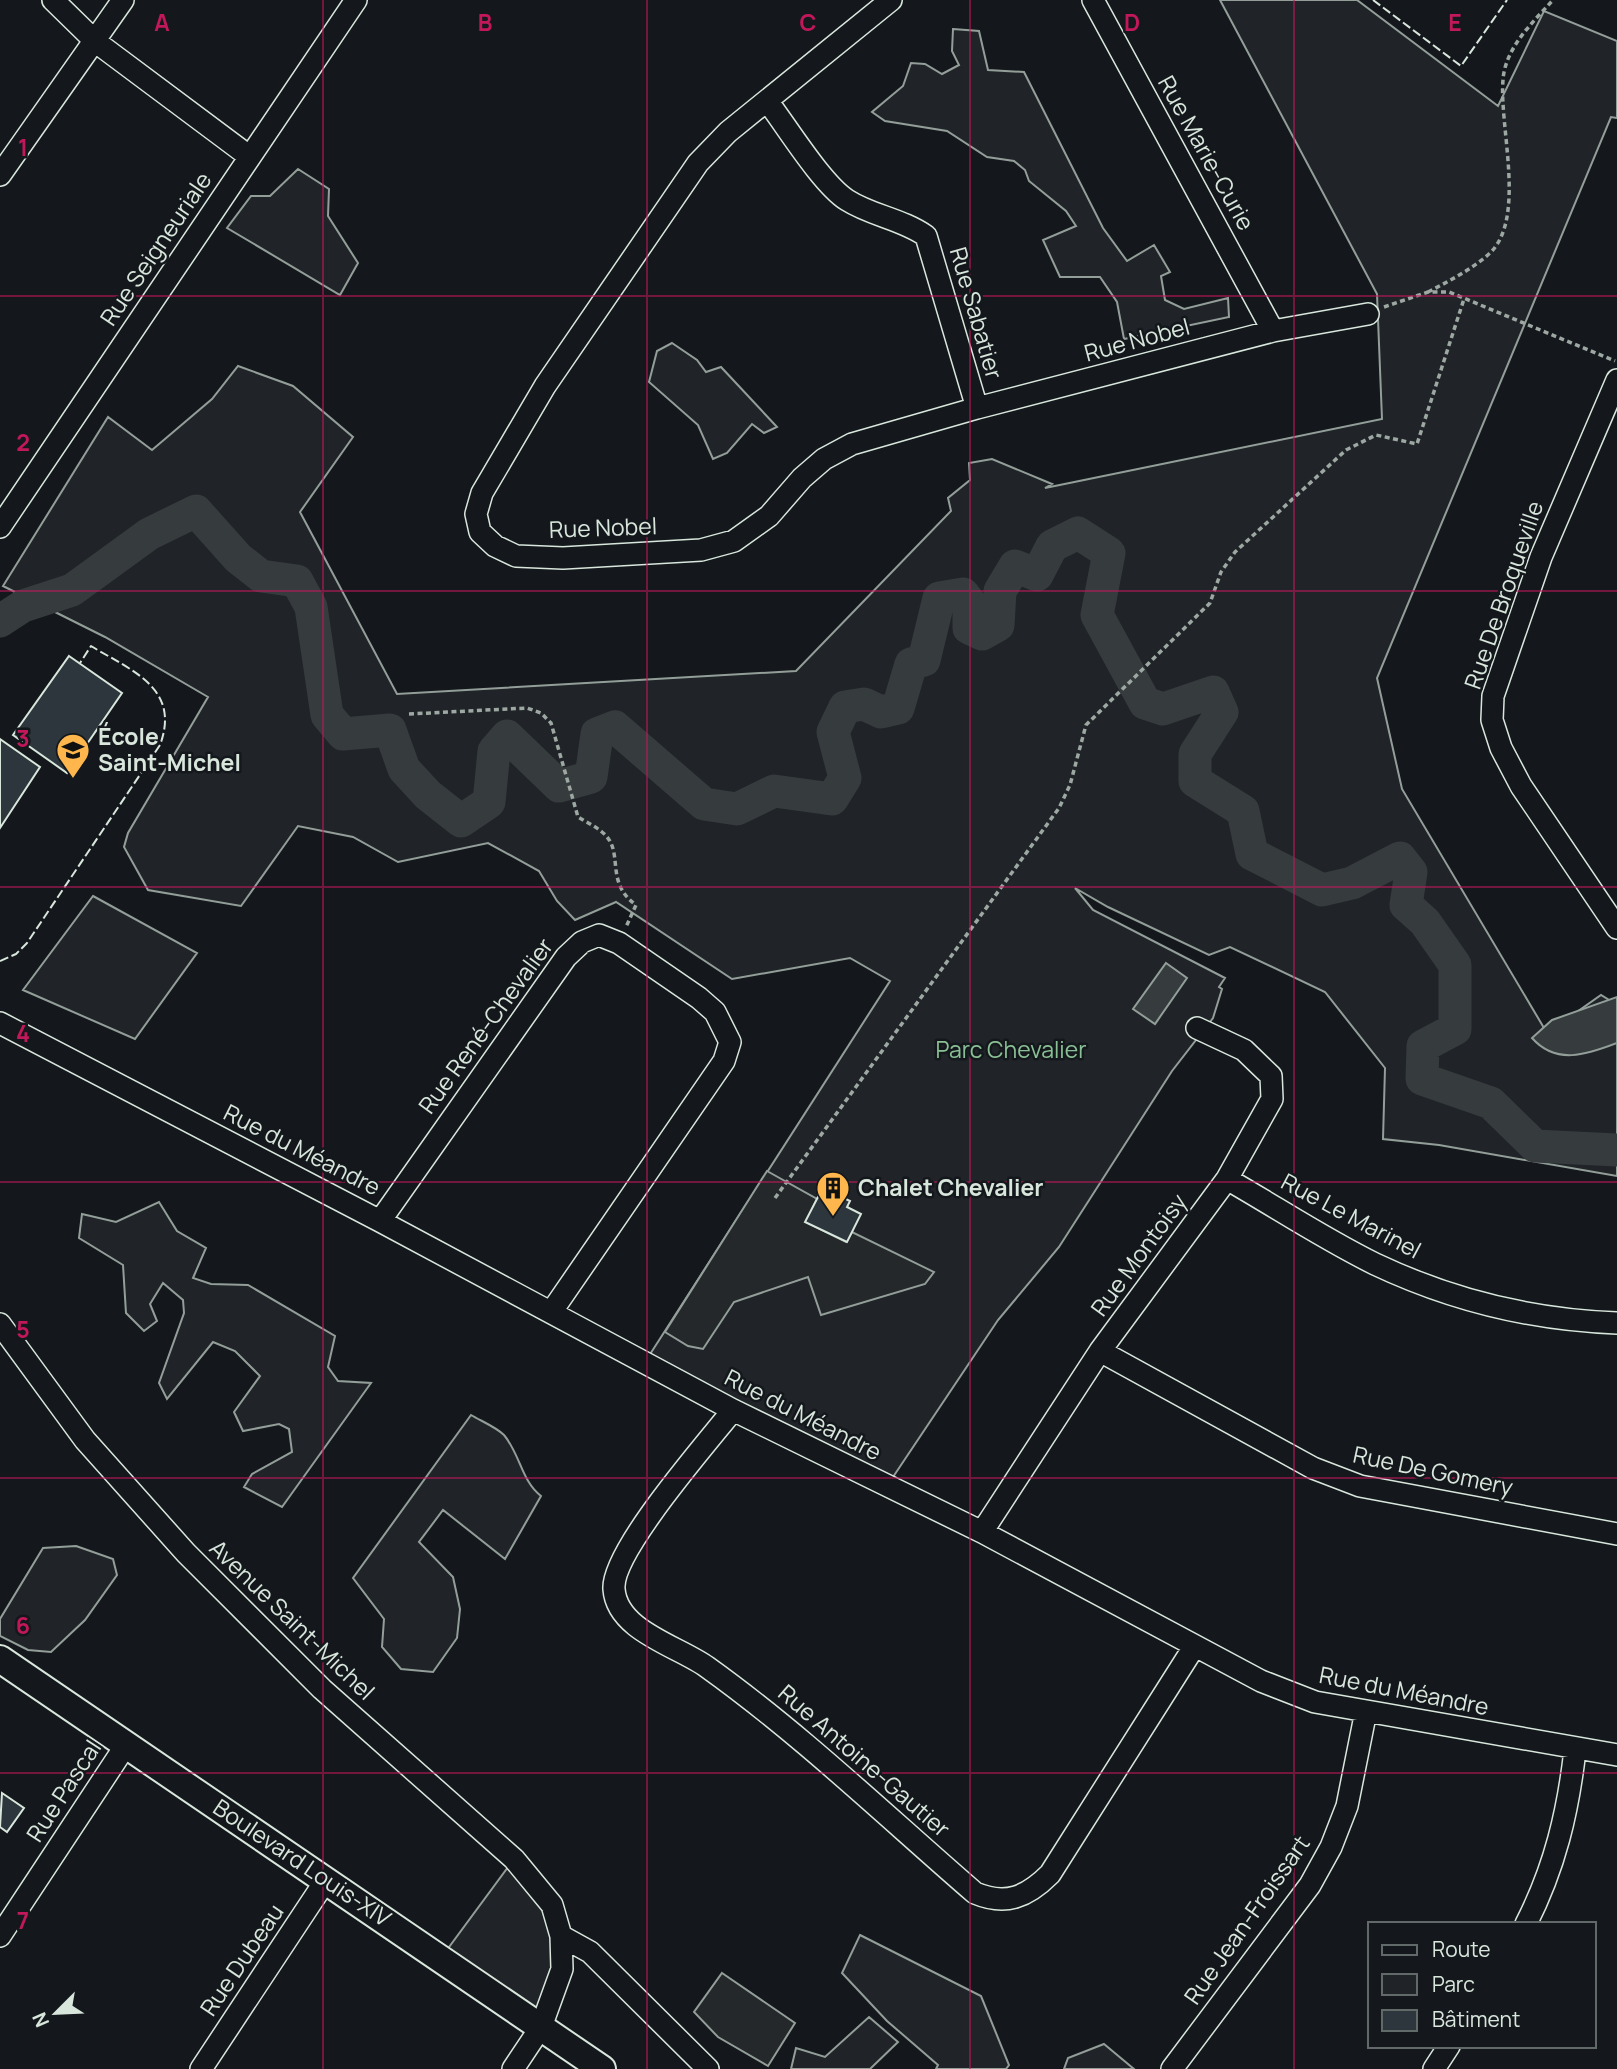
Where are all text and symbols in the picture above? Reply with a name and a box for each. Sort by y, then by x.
text: A [154,6,170,38]
text: B [478,6,492,38]
text: C [800,6,817,38]
text: D [1124,6,1140,38]
text: E [1448,6,1462,38]
street label: Rue Marie-Curie [1151,69,1263,236]
text: 1 [18,131,28,163]
street label: Rue Seigneuriale [92,165,218,331]
street label: Rue Sabatier [943,243,1011,382]
street label: Rue Nobel [1080,310,1193,368]
text: 2 [16,426,30,458]
street label: Rue De Broqueville [1456,496,1550,693]
street label: Rue Nobel [548,509,657,545]
place label: École Saint-Michel [98,720,241,778]
text: 3 [16,722,30,754]
school or university icon: École Saint-Michel [54,731,92,780]
street label: Rue René-Chevalier [411,931,560,1120]
text: 4 [16,1017,30,1049]
park label: Parc Chevalier [936,1033,1086,1065]
street label: Rue du Méandre [219,1096,386,1202]
street label: Rue Le Marinel [1276,1165,1427,1265]
building icon: Chalet Chevalier [814,1169,852,1218]
place label: Chalet Chevalier [858,1171,1043,1203]
street label: Rue Montoisy [1083,1187,1194,1322]
text: 5 [16,1313,30,1345]
street label: Rue du Méandre [720,1361,887,1467]
street label: Rue De Gomery [1350,1437,1516,1503]
street label: Avenue Saint-Michel [203,1532,382,1707]
text: 6 [16,1609,30,1641]
street label: Rue du Méandre [1317,1658,1492,1722]
street label: Rue Antoine-Gautier [772,1677,957,1844]
street label: Rue Pascal [18,1733,108,1847]
street label: Boulevard Louis-XIV [207,1791,398,1934]
street label: Rue Jean-Froissart [1176,1829,1316,2010]
street label: Rue Dubeau [192,1897,290,2022]
text: 7 [17,1904,29,1936]
legend [1368,1922,1596,2048]
text: Route [1432,1935,1490,1963]
text: Parc [1432,1970,1475,1998]
north arrow [21,1978,91,2048]
text: Bâtiment [1432,2005,1520,2033]
text: N [26,2008,55,2031]

